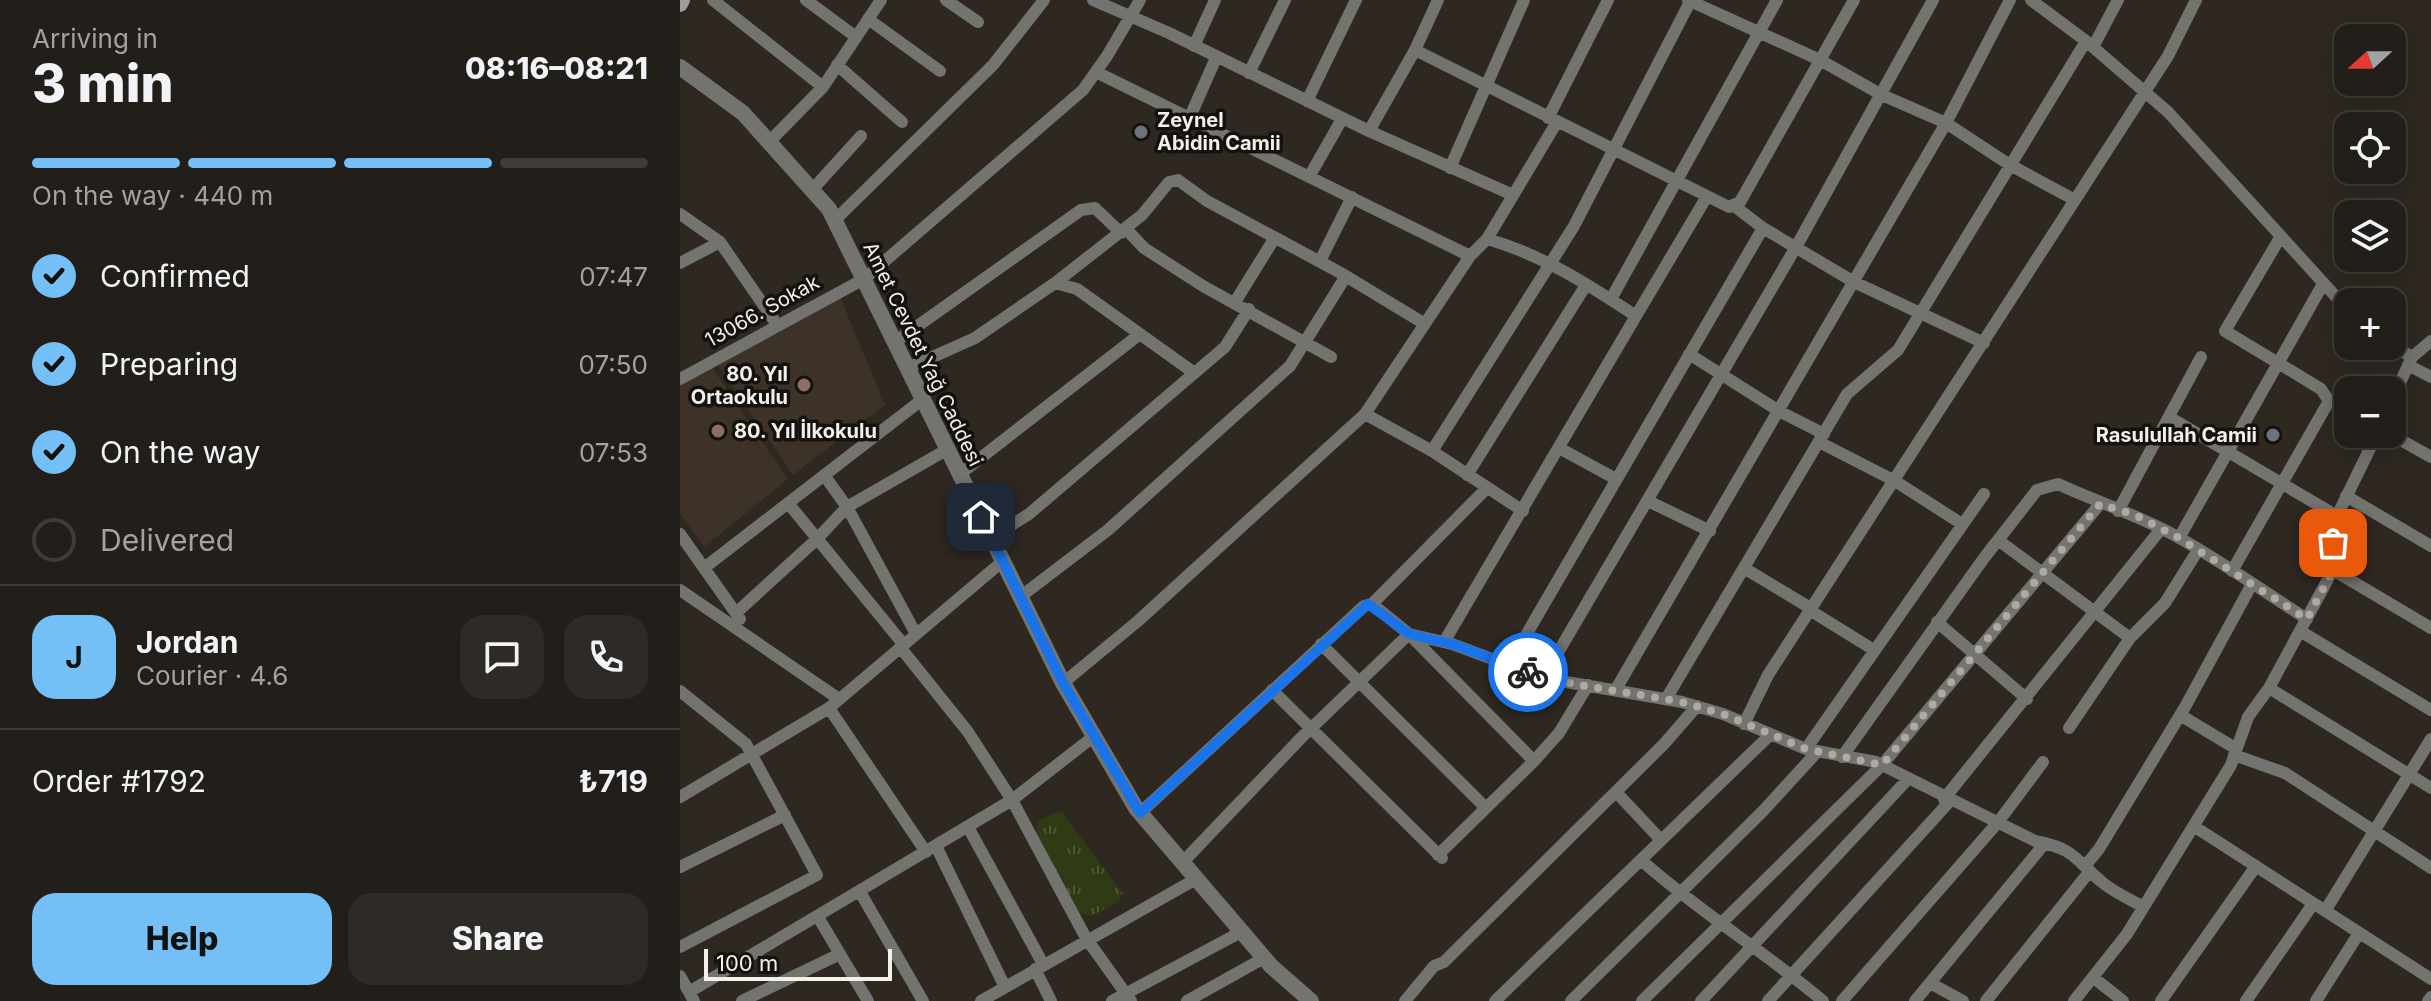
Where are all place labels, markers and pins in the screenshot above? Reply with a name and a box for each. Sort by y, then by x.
place label: Zeynel Abidin Camii [1157,108,1281,155]
marker: Zeynel Abidin Camii [1132,123,1150,141]
place label: 80. Yıl Ortaokulu [691,362,788,409]
marker: 80. Yıl Ortaokulu [795,376,813,394]
place label: 80. Yıl İlkokulu [734,419,877,443]
marker: 80. Yıl İlkokulu [709,422,727,440]
place label: Rasulullah Camii [2096,423,2257,447]
marker: Rasulullah Camii [2264,426,2282,444]
pin [947,483,1015,551]
pin [2299,509,2367,577]

